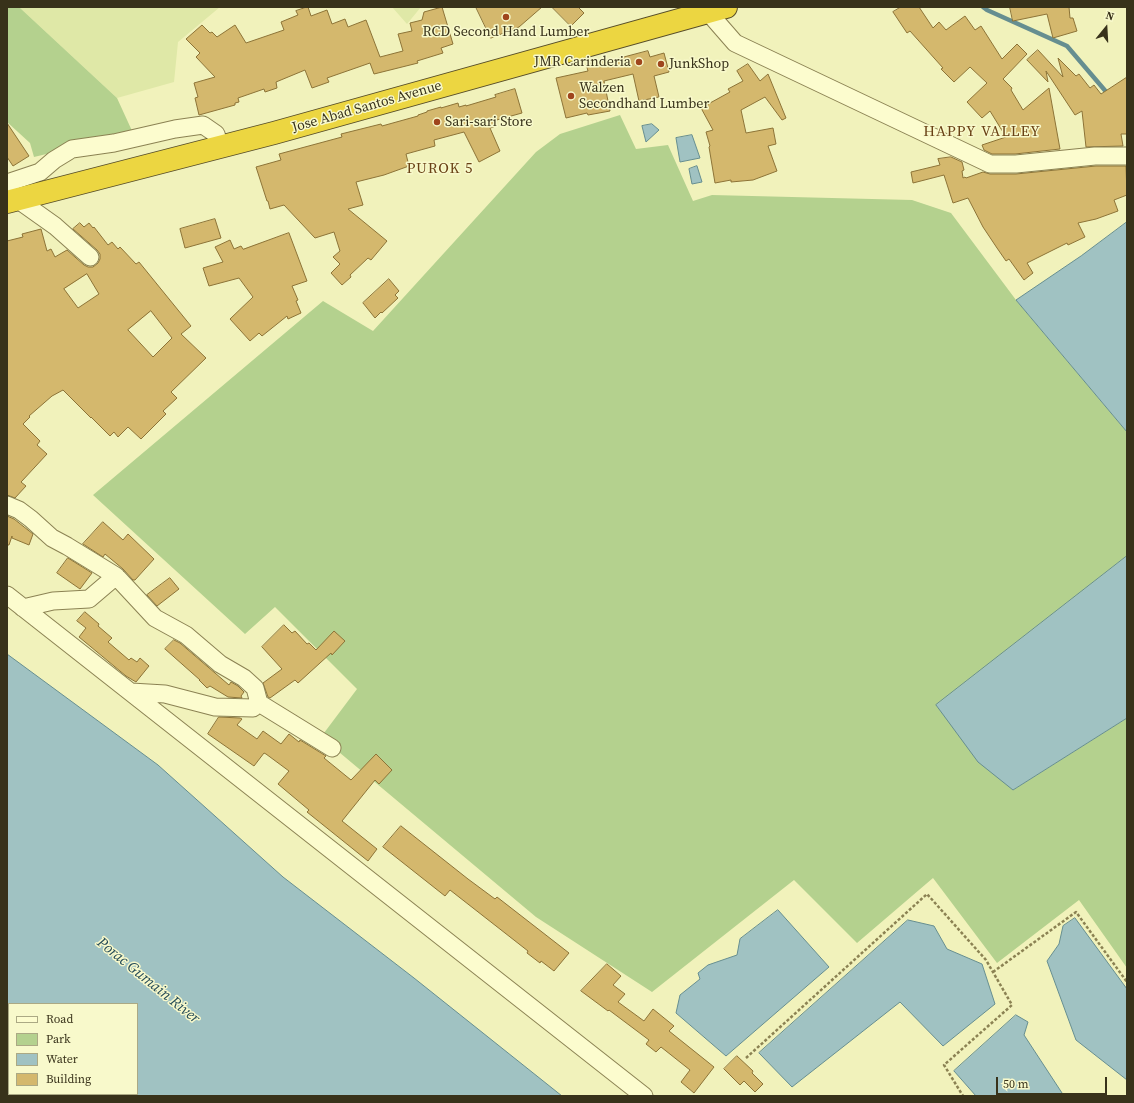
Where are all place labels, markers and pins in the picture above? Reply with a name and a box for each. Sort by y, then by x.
marker: RCD Second Hand Lumber [501,12,511,22]
place label: RCD Second Hand Lumber [423,24,589,40]
place label: JMR Carinderia [534,54,631,70]
place label: JunkShop [669,56,729,72]
marker: JMR Carinderia [634,57,644,67]
marker: JunkShop [656,59,666,69]
place label: Walzen Secondhand Lumber [579,80,709,112]
marker: Walzen Secondhand Lumber [566,91,576,101]
place label: Sari-sari Store [445,114,532,130]
marker: Sari-sari Store [432,117,442,127]

